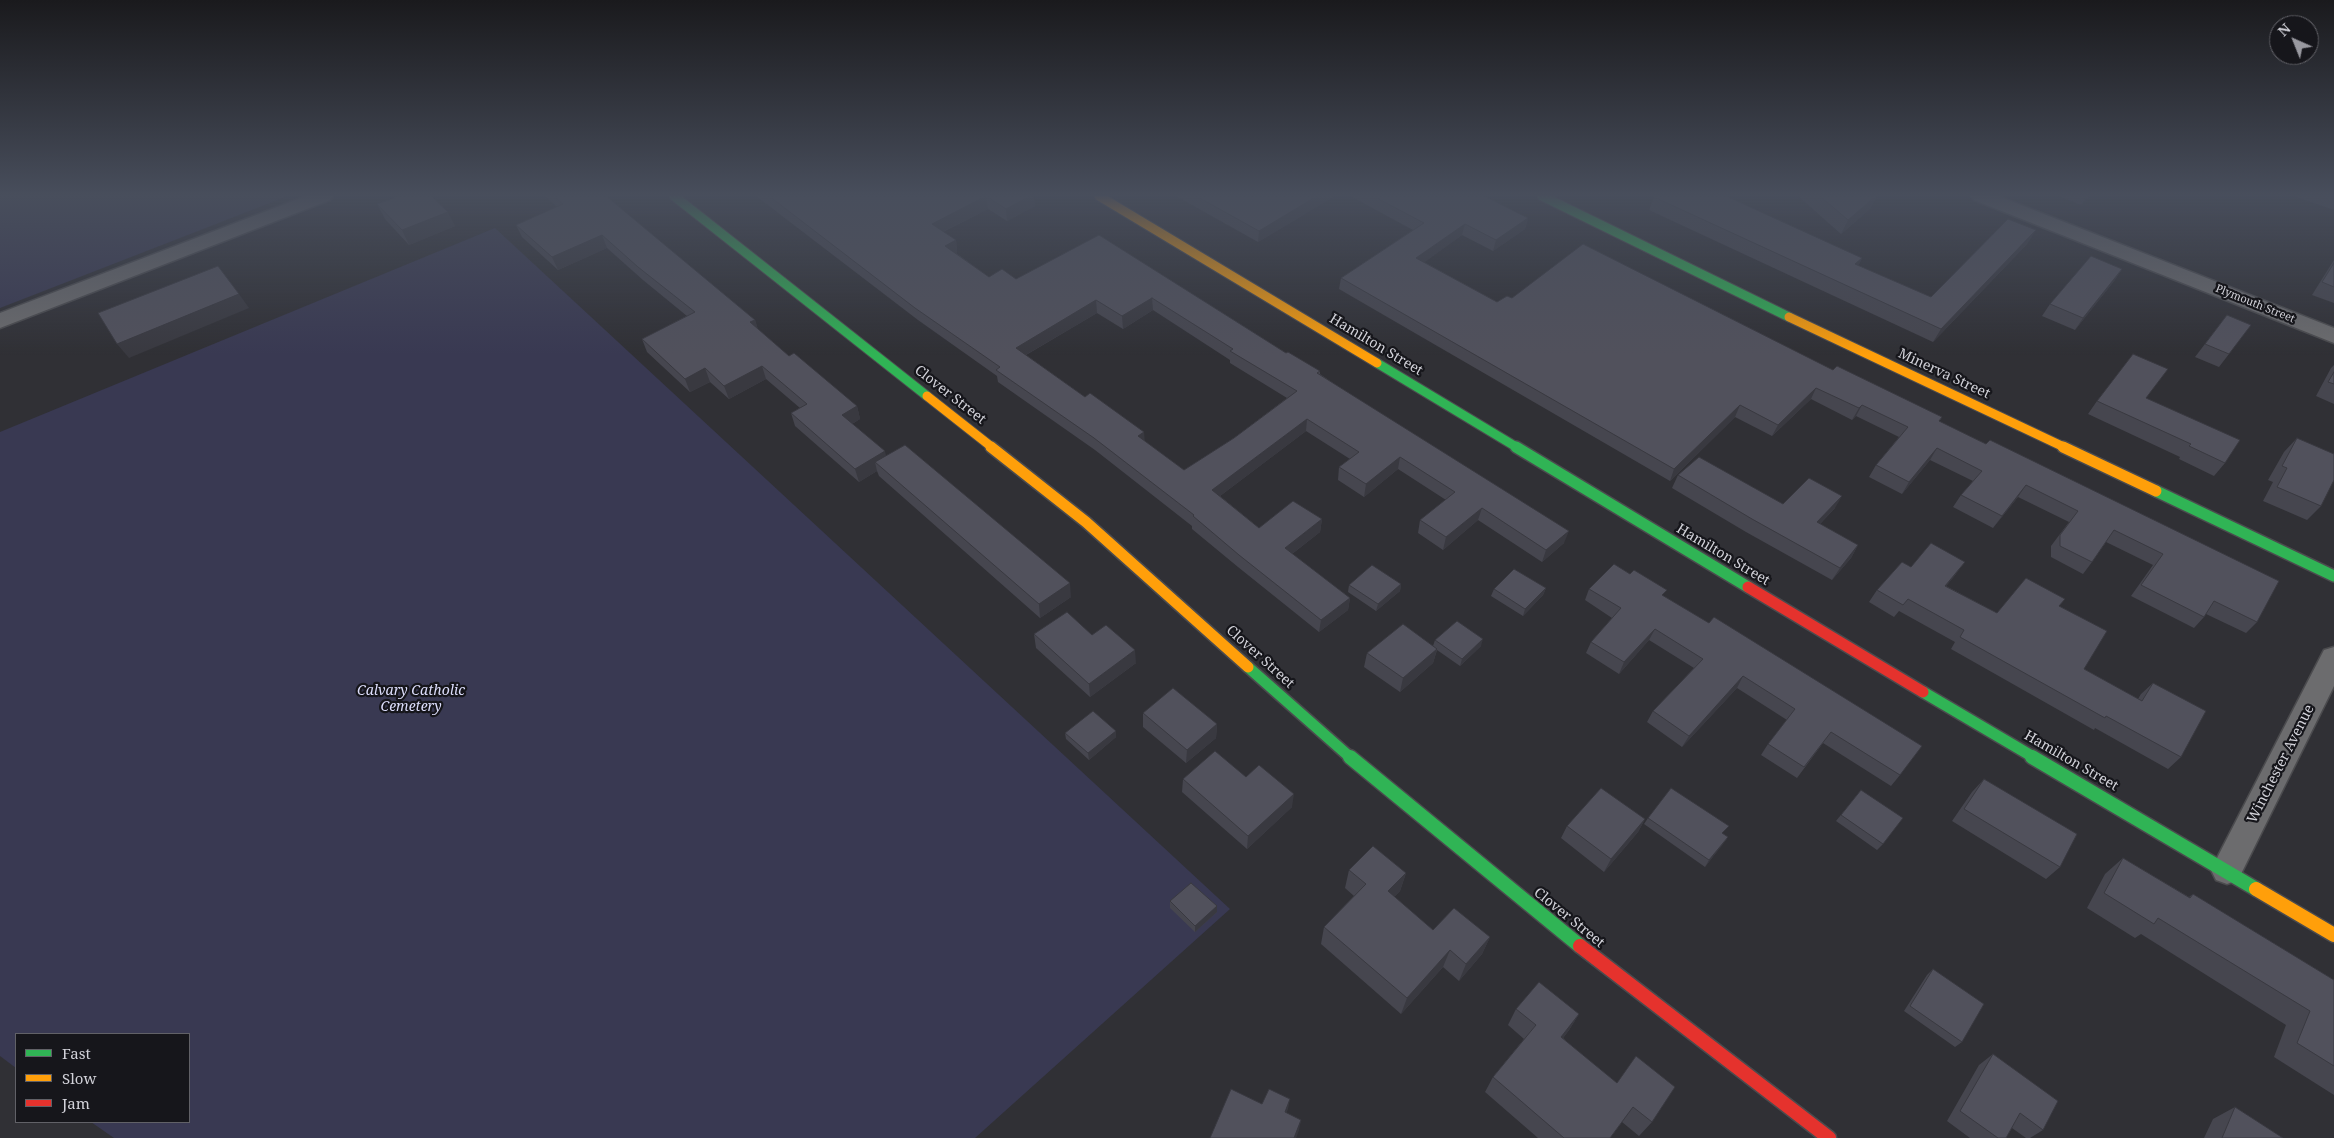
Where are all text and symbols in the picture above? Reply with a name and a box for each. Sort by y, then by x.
north arrow [2269,15,2319,65]
text: N [2273,19,2294,40]
street label: Plymouth Street [2213,282,2297,326]
street label: Hamilton Street [1326,311,1426,379]
street label: Minerva Street [1895,345,1993,403]
street label: Clover Street [911,362,989,428]
street label: Hamilton Street [1673,521,1773,589]
street label: Clover Street [1222,622,1298,692]
park label: Calvary Catholic Cemetery [357,683,465,716]
street label: Winchester Avenue [2244,702,2318,826]
street label: Hamilton Street [2021,727,2121,795]
street label: Clover Street [1530,884,1608,952]
legend [15,1033,190,1123]
text: Fast [62,1043,91,1063]
text: Slow [62,1068,96,1088]
text: Jam [62,1093,90,1113]

